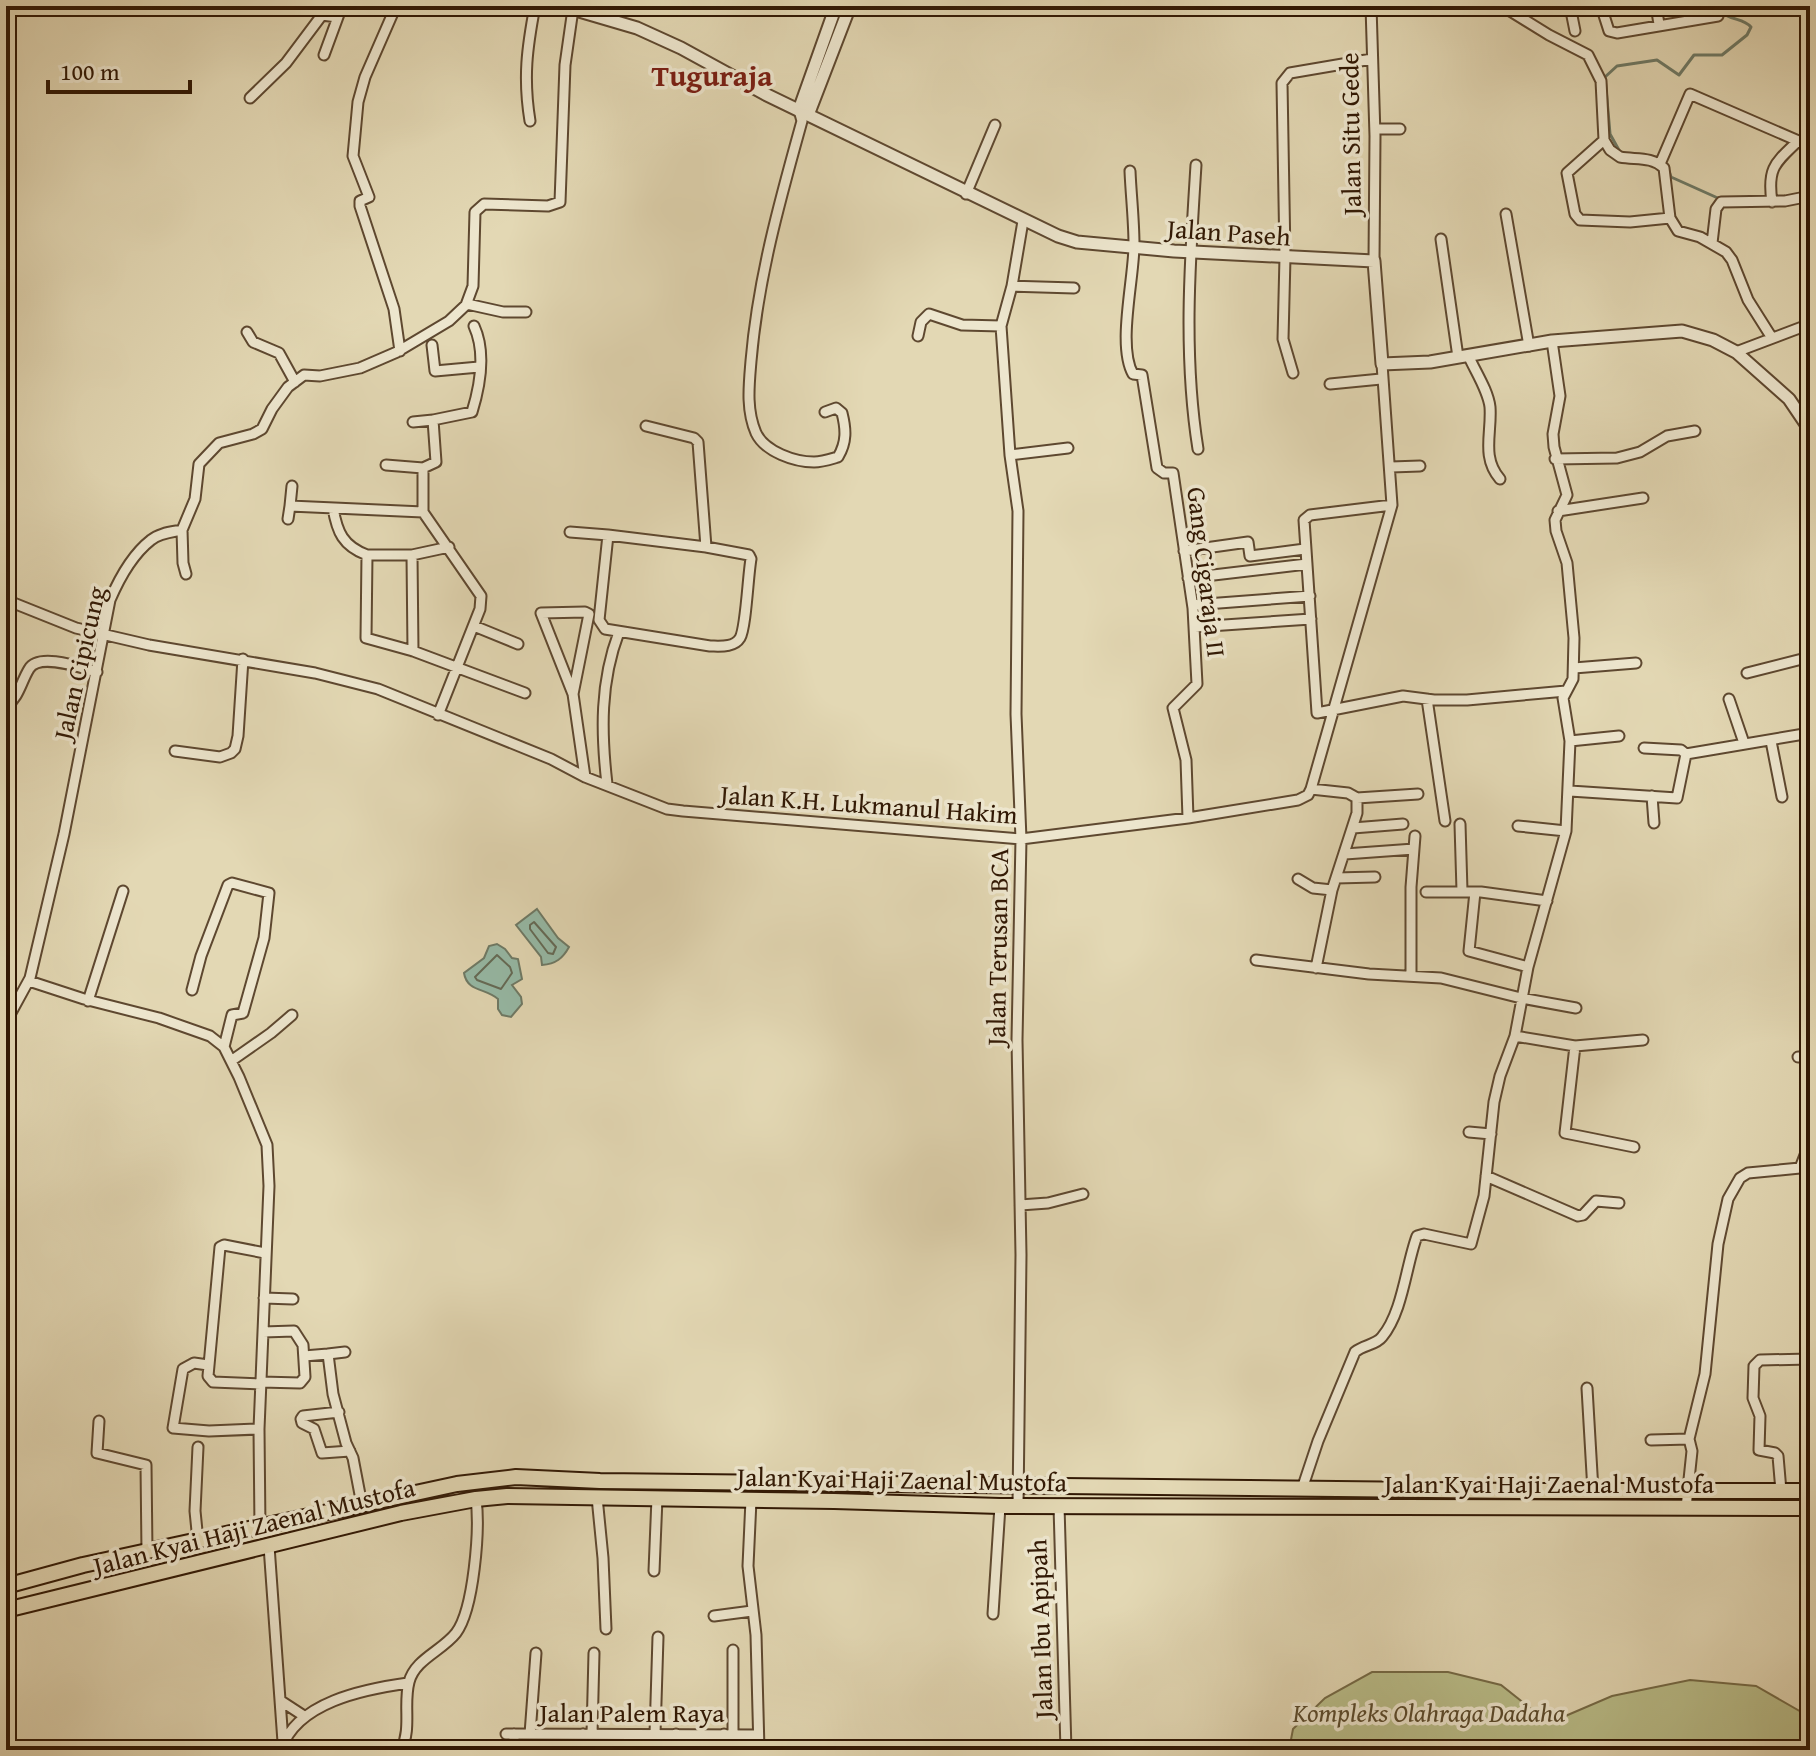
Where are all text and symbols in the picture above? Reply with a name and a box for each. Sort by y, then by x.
scale bar [48,44,190,94]
street label: Jalan Situ Gede [1329,52,1371,219]
district label: Tuguraja [651,53,773,97]
text: 100 m [60,54,120,89]
street label: Jalan Paseh [1163,208,1292,256]
street label: Gang Cigaraja II [1177,485,1237,659]
street label: Jalan Cipicung [42,582,116,746]
street label: Jalan K.H. Lukmanul Hakim [716,774,1019,834]
street label: Jalan Terusan BCA [976,848,1018,1049]
street label: Jalan Kyai Haji Zaenal Mustofa [734,1457,1068,1501]
street label: Jalan Kyai Haji Zaenal Mustofa [1381,1464,1715,1503]
street label: Jalan Kyai Haji Zaenal Mustofa [86,1467,420,1586]
street label: Jalan Ibu Apipah [1017,1538,1063,1722]
street label: Jalan Palem Raya [536,1693,725,1732]
park label: Kompleks Olahraga Dadaha [1292,1693,1565,1732]

